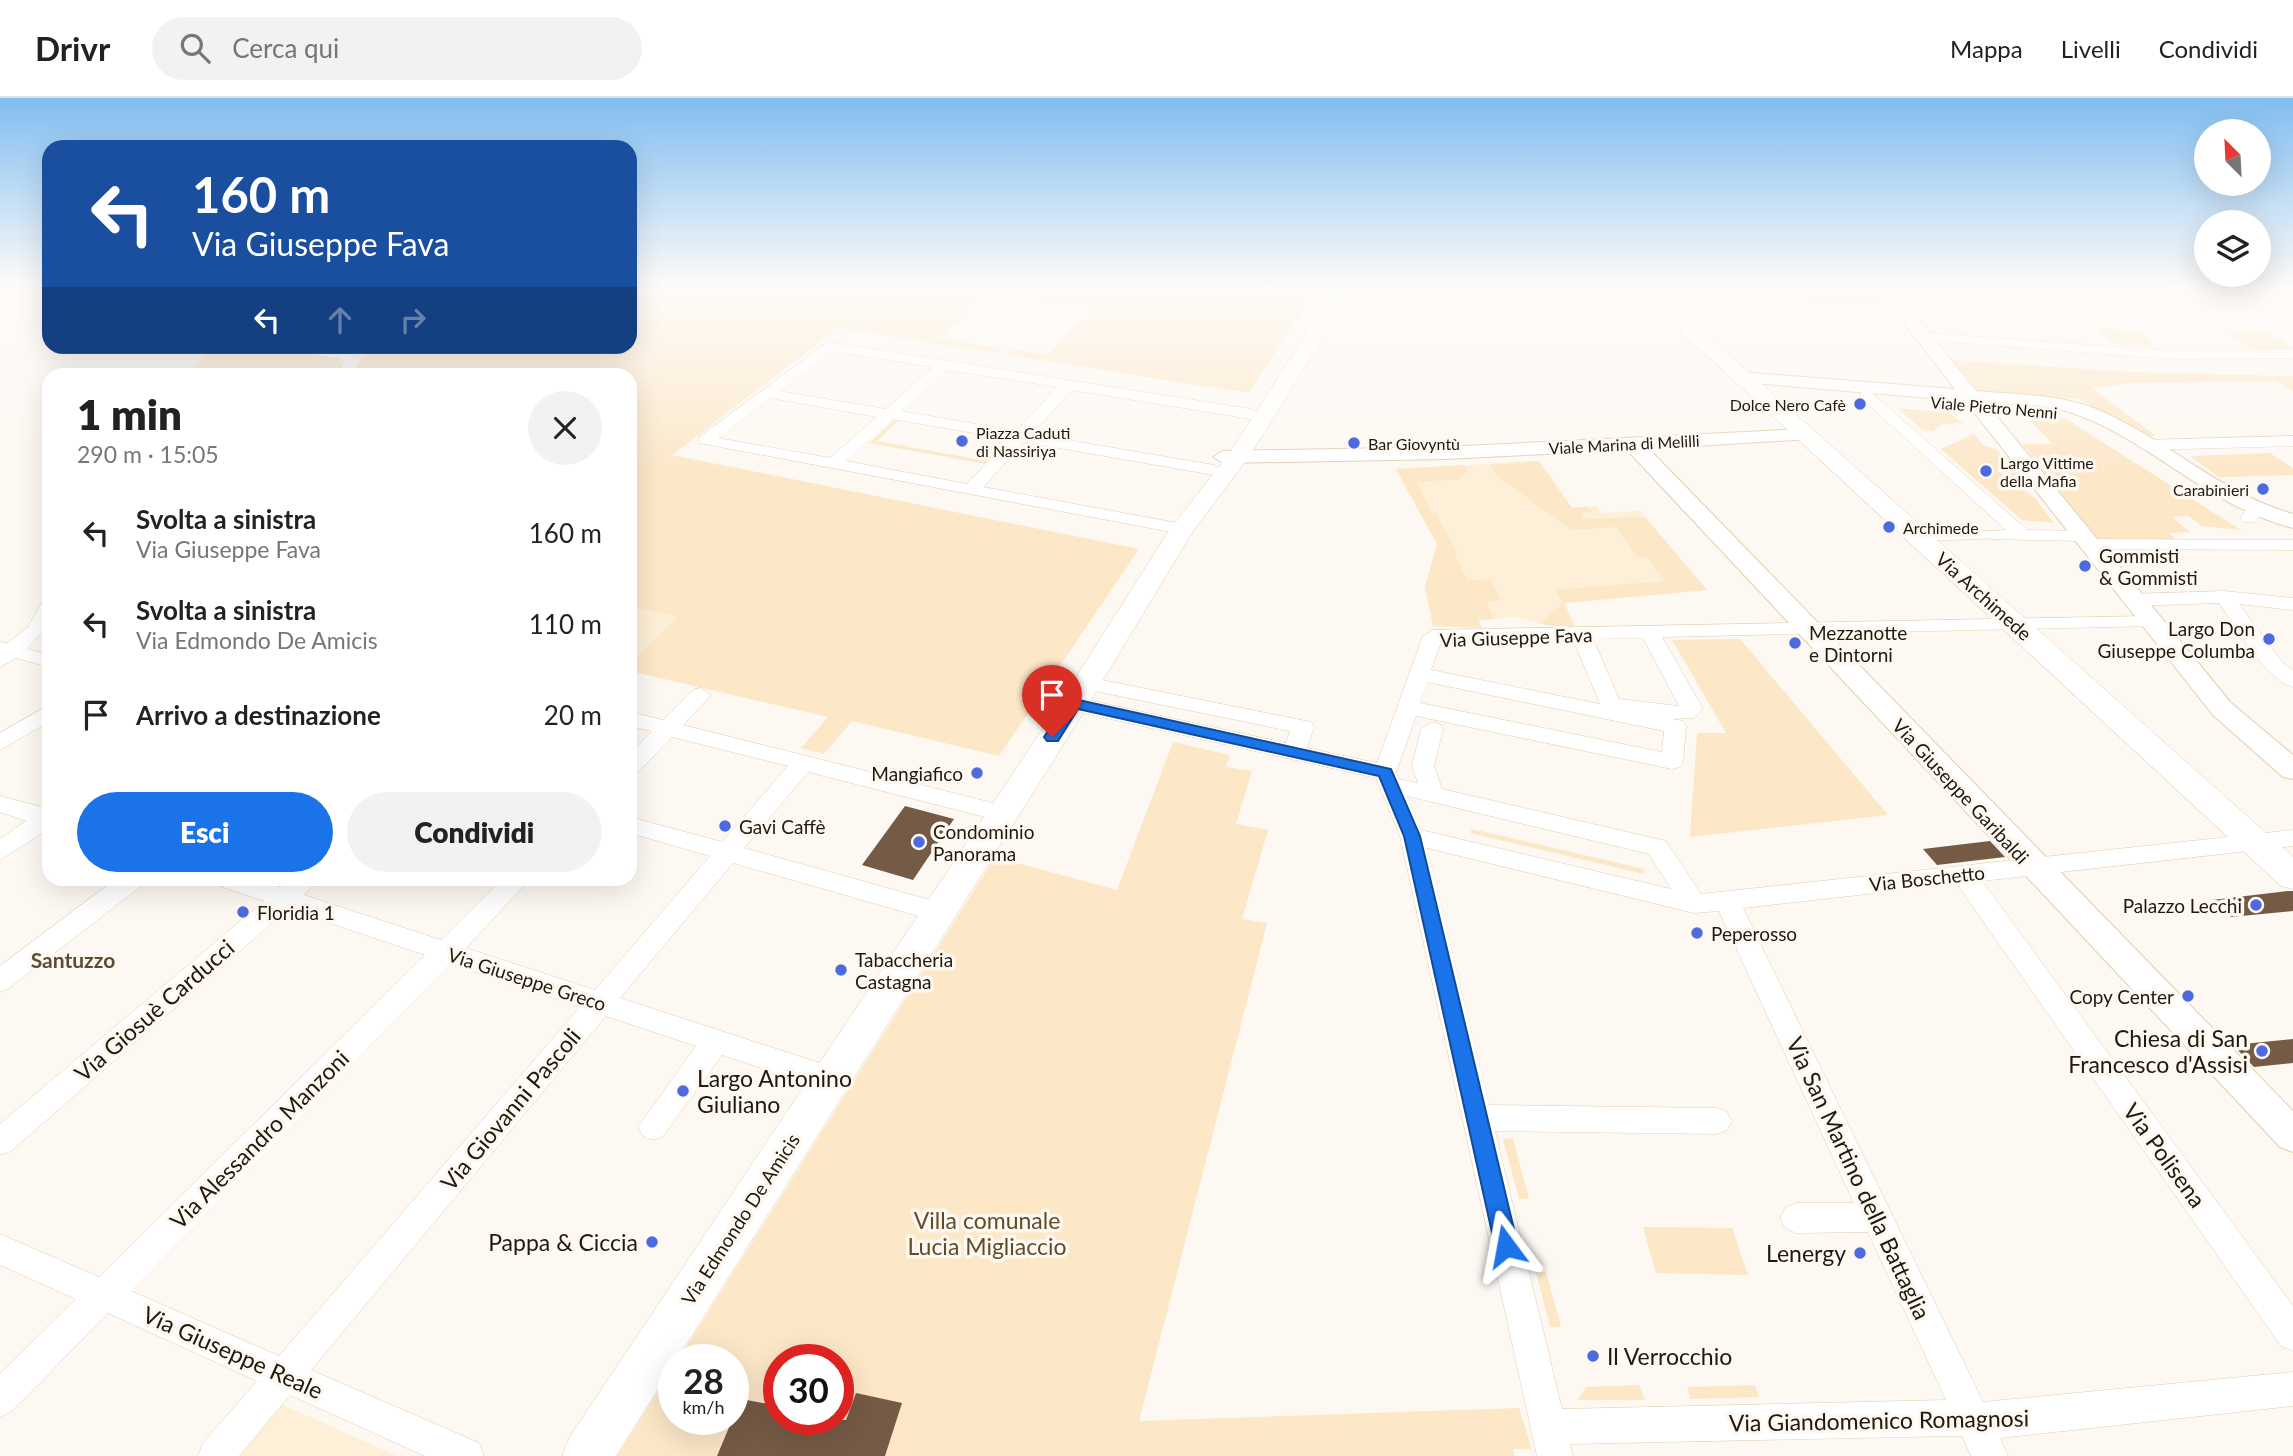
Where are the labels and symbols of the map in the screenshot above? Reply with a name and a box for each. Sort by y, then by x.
north arrow [2194,119,2272,196]
street label: Viale Pietro Nenni [1930,392,2058,422]
place label: Dolce Nero Cafè [1730,395,1846,414]
marker: Dolce Nero Cafè [1852,396,1868,412]
place label: Piazza Caduti di Nassiriya [976,423,1070,460]
street label: Viale Marina di Melilli [1548,431,1700,457]
marker: Piazza Caduti di Nassiriya [954,433,970,449]
place label: Bar Giovyntù [1368,434,1460,453]
marker: Bar Giovyntù [1346,435,1362,451]
place label: Largo Vittime della Mafia [2000,453,2094,490]
marker: Largo Vittime della Mafia [1978,463,1994,479]
place label: Carabinieri [2173,480,2249,499]
marker: Carabinieri [2255,481,2271,497]
place label: Archimede [1903,518,1979,537]
marker: Archimede [1881,519,1897,535]
place label: Gommisti & Gommisti [2099,544,2198,589]
street label: Via Archimede [1931,547,2037,645]
marker: Gommisti & Gommisti [2077,558,2093,574]
place label: Largo Don Giuseppe Columba [2098,617,2255,662]
place label: Mezzanotte e Dintorni [1809,621,1907,666]
street label: Via Giuseppe Fava [1439,623,1593,651]
marker: Largo Don Giuseppe Columba [2261,631,2277,647]
marker: Mezzanotte e Dintorni [1787,635,1803,651]
pin [1022,665,1082,737]
street label: Via Giuseppe Garibaldi [1888,714,2034,868]
place label: Mangiafico [871,762,963,785]
marker: Mangiafico [969,765,985,781]
place label: Gavi Caffè [739,815,826,838]
marker: Gavi Caffè [717,818,733,834]
place label: Condominio Panorama [933,820,1034,865]
marker: Condominio Panorama [911,834,927,850]
street label: Via Boschetto [1868,860,1986,896]
place label: Palazzo Lecchi [2123,894,2242,917]
marker: Palazzo Lecchi [2248,897,2264,913]
place label: Floridia 1 [257,901,335,924]
marker: Floridia 1 [235,904,251,920]
place label: Peperosso [1711,922,1797,945]
marker: Peperosso [1689,925,1705,941]
street label: Via Giosuè Carducci [69,933,239,1087]
street label: Via Giuseppe Greco [445,943,609,1015]
district label: Santuzzo [31,947,115,972]
place label: Tabaccheria Castagna [855,948,953,993]
marker: Tabaccheria Castagna [833,962,849,978]
place label: Copy Center [2069,985,2174,1008]
marker: Copy Center [2180,988,2196,1004]
street label: Via Giovanni Pascoli [434,1022,586,1196]
place label: Chiesa di San Francesco d'Assisi [2068,1024,2248,1078]
street label: Via San Martino della Battaglia [1781,1032,1937,1324]
marker: Chiesa di San Francesco d'Assisi [2254,1043,2270,1059]
street label: Via Alessandro Manzoni [164,1044,354,1234]
place label: Largo Antonino Giuliano [697,1064,852,1118]
marker: Largo Antonino Giuliano [675,1083,691,1099]
street label: Via Polisena [2118,1097,2212,1213]
street label: Via Edmondo De Amicis [676,1129,804,1309]
park label: Villa comunale Lucia Migliaccio [907,1206,1067,1260]
position arrow [1469,1209,1543,1283]
place label: Pappa & Ciccia [488,1228,638,1256]
marker: Pappa & Ciccia [644,1234,660,1250]
place label: Lenergy [1766,1239,1846,1267]
marker: Lenergy [1852,1245,1868,1261]
street label: Via Giuseppe Reale [139,1300,327,1404]
place label: Il Verrocchio [1607,1342,1732,1370]
speed limit sign: 30 [763,1344,854,1435]
marker: Il Verrocchio [1585,1348,1601,1364]
street label: Via Giandomenico Romagnosi [1729,1403,2029,1437]

